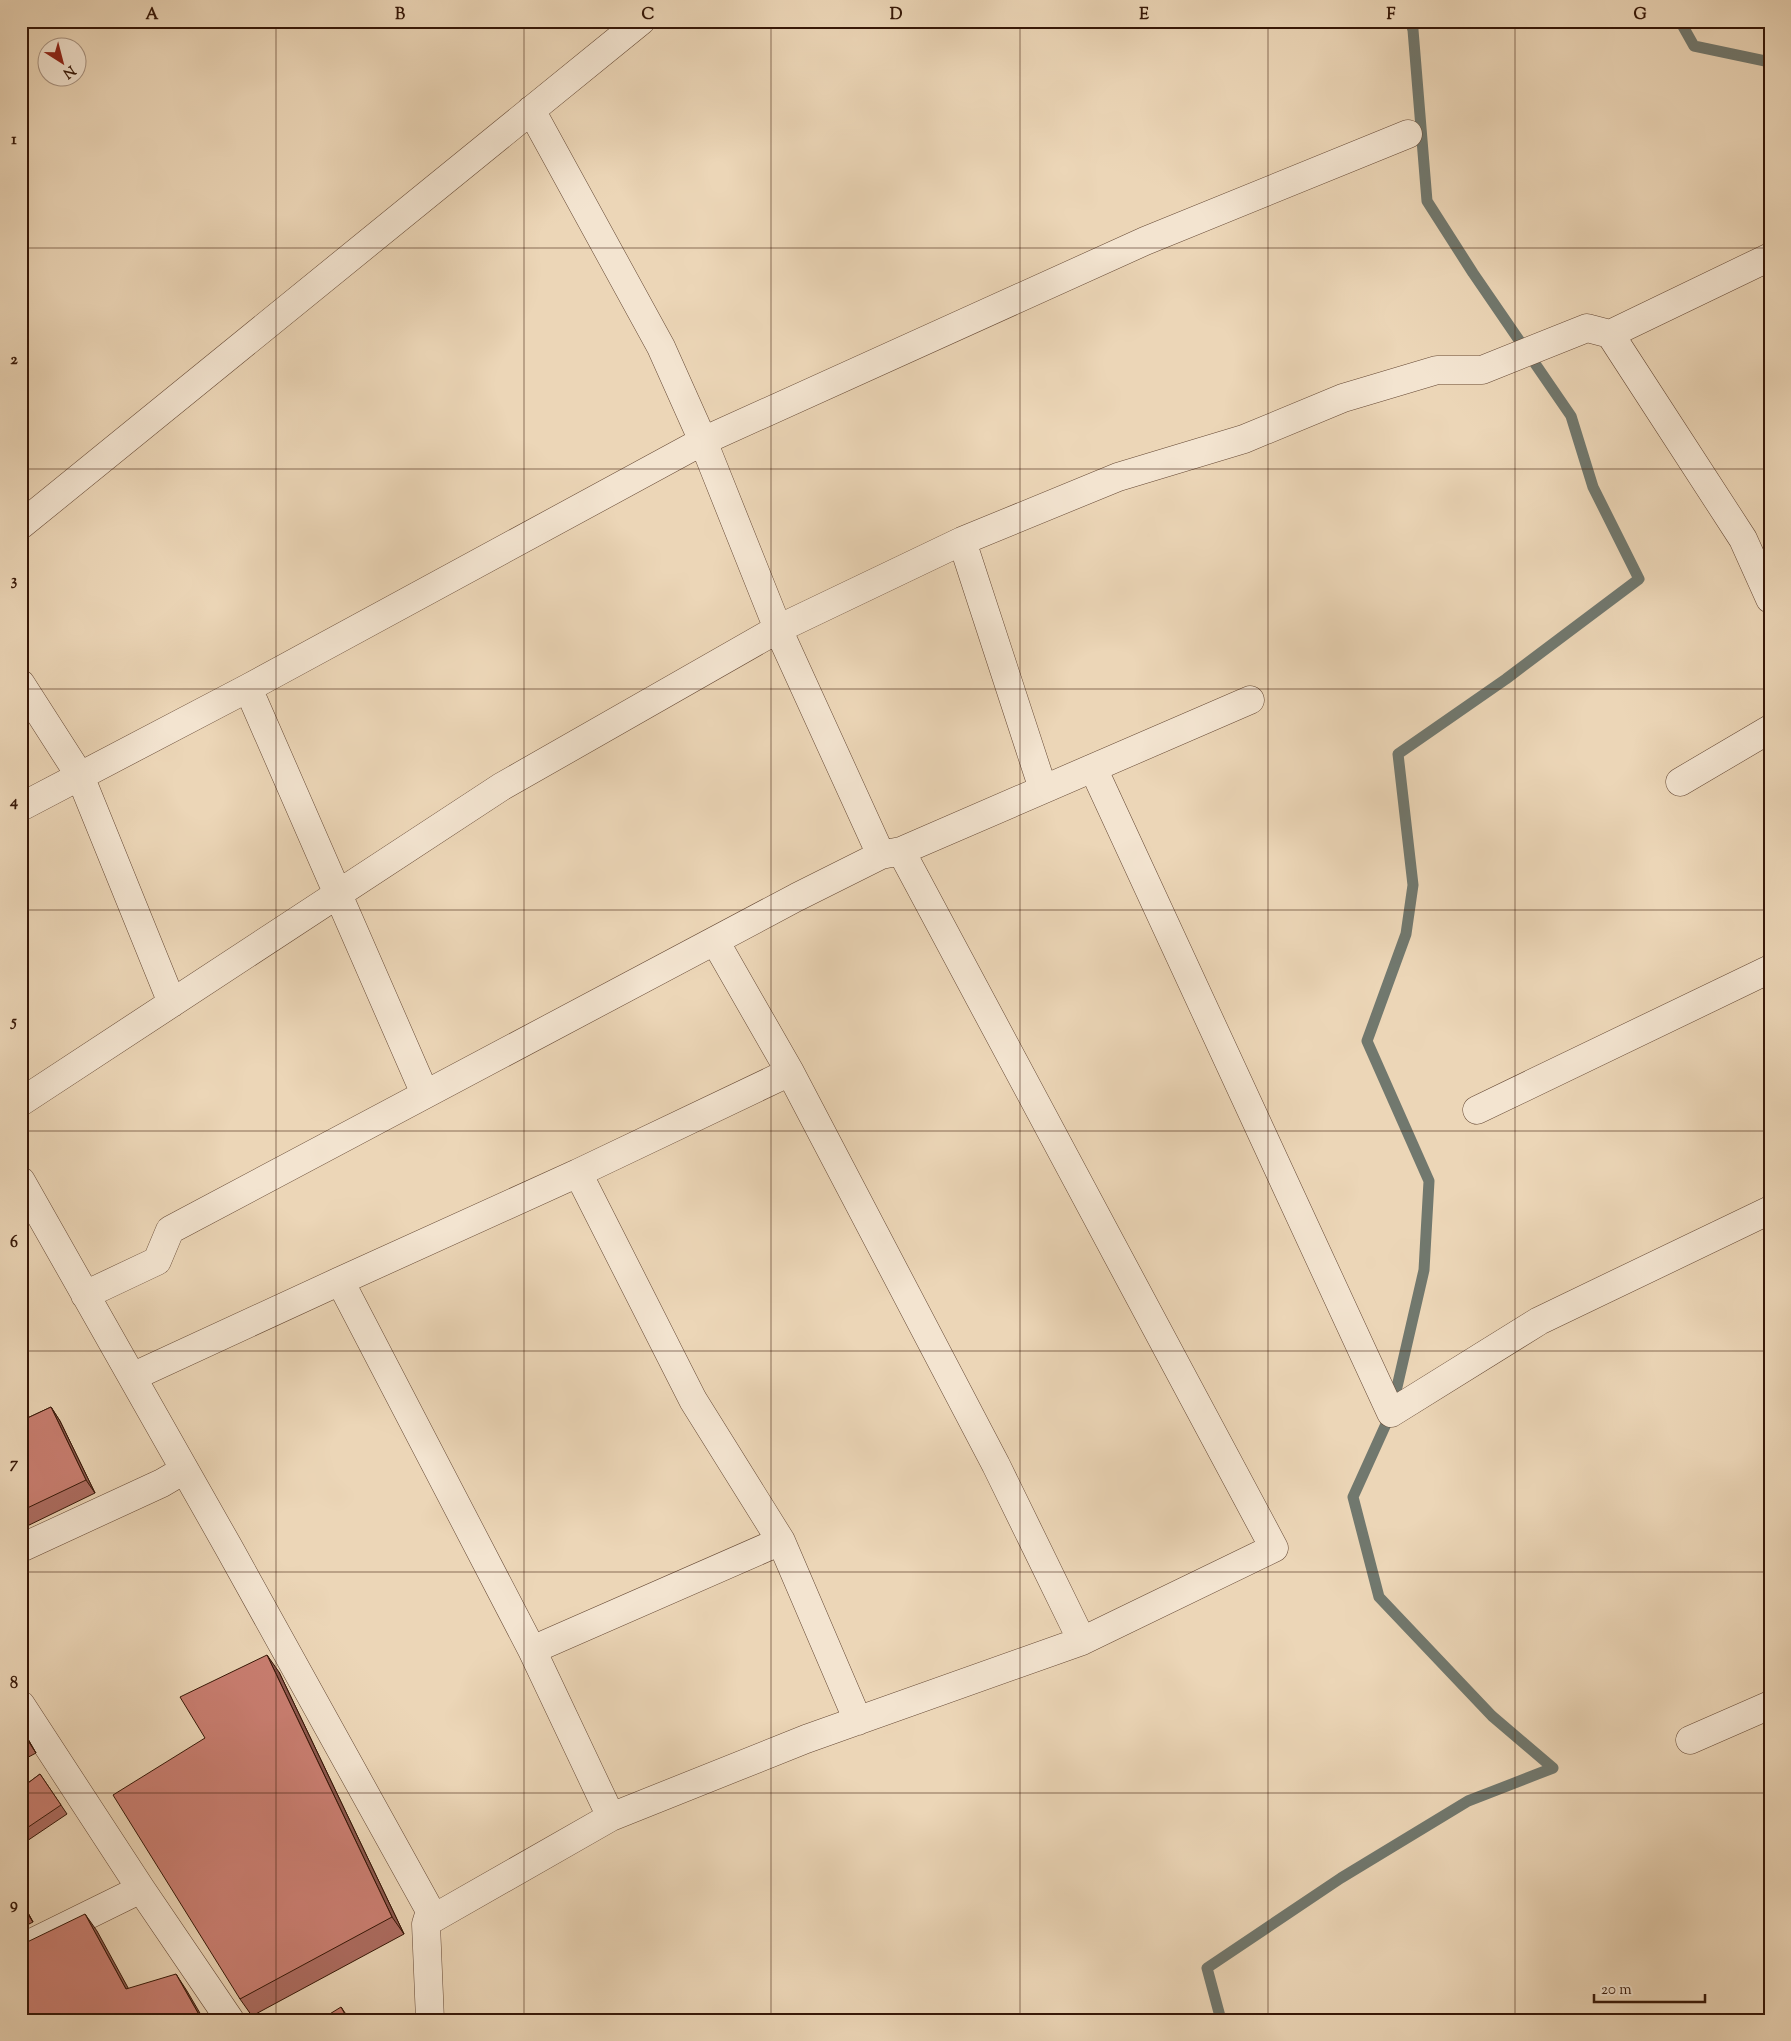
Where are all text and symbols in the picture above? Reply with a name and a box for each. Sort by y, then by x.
text: A [146,4,159,27]
text: B [395,4,405,27]
text: C [642,4,655,27]
text: D [890,4,903,27]
text: E [1139,4,1149,27]
text: F [1387,4,1396,27]
text: G [1633,4,1647,27]
north arrow [38,38,88,88]
text: N [58,60,79,82]
text: 1 [11,129,17,152]
text: 2 [10,349,18,372]
text: 3 [11,570,18,593]
text: 4 [9,791,18,814]
text: 5 [9,1011,17,1034]
text: 6 [10,1232,18,1255]
text: 7 [10,1453,19,1476]
text: 8 [10,1673,18,1696]
text: 9 [10,1894,18,1917]
scale bar [1594,1971,1705,2003]
text: 20 m [1601,1980,1632,2001]

